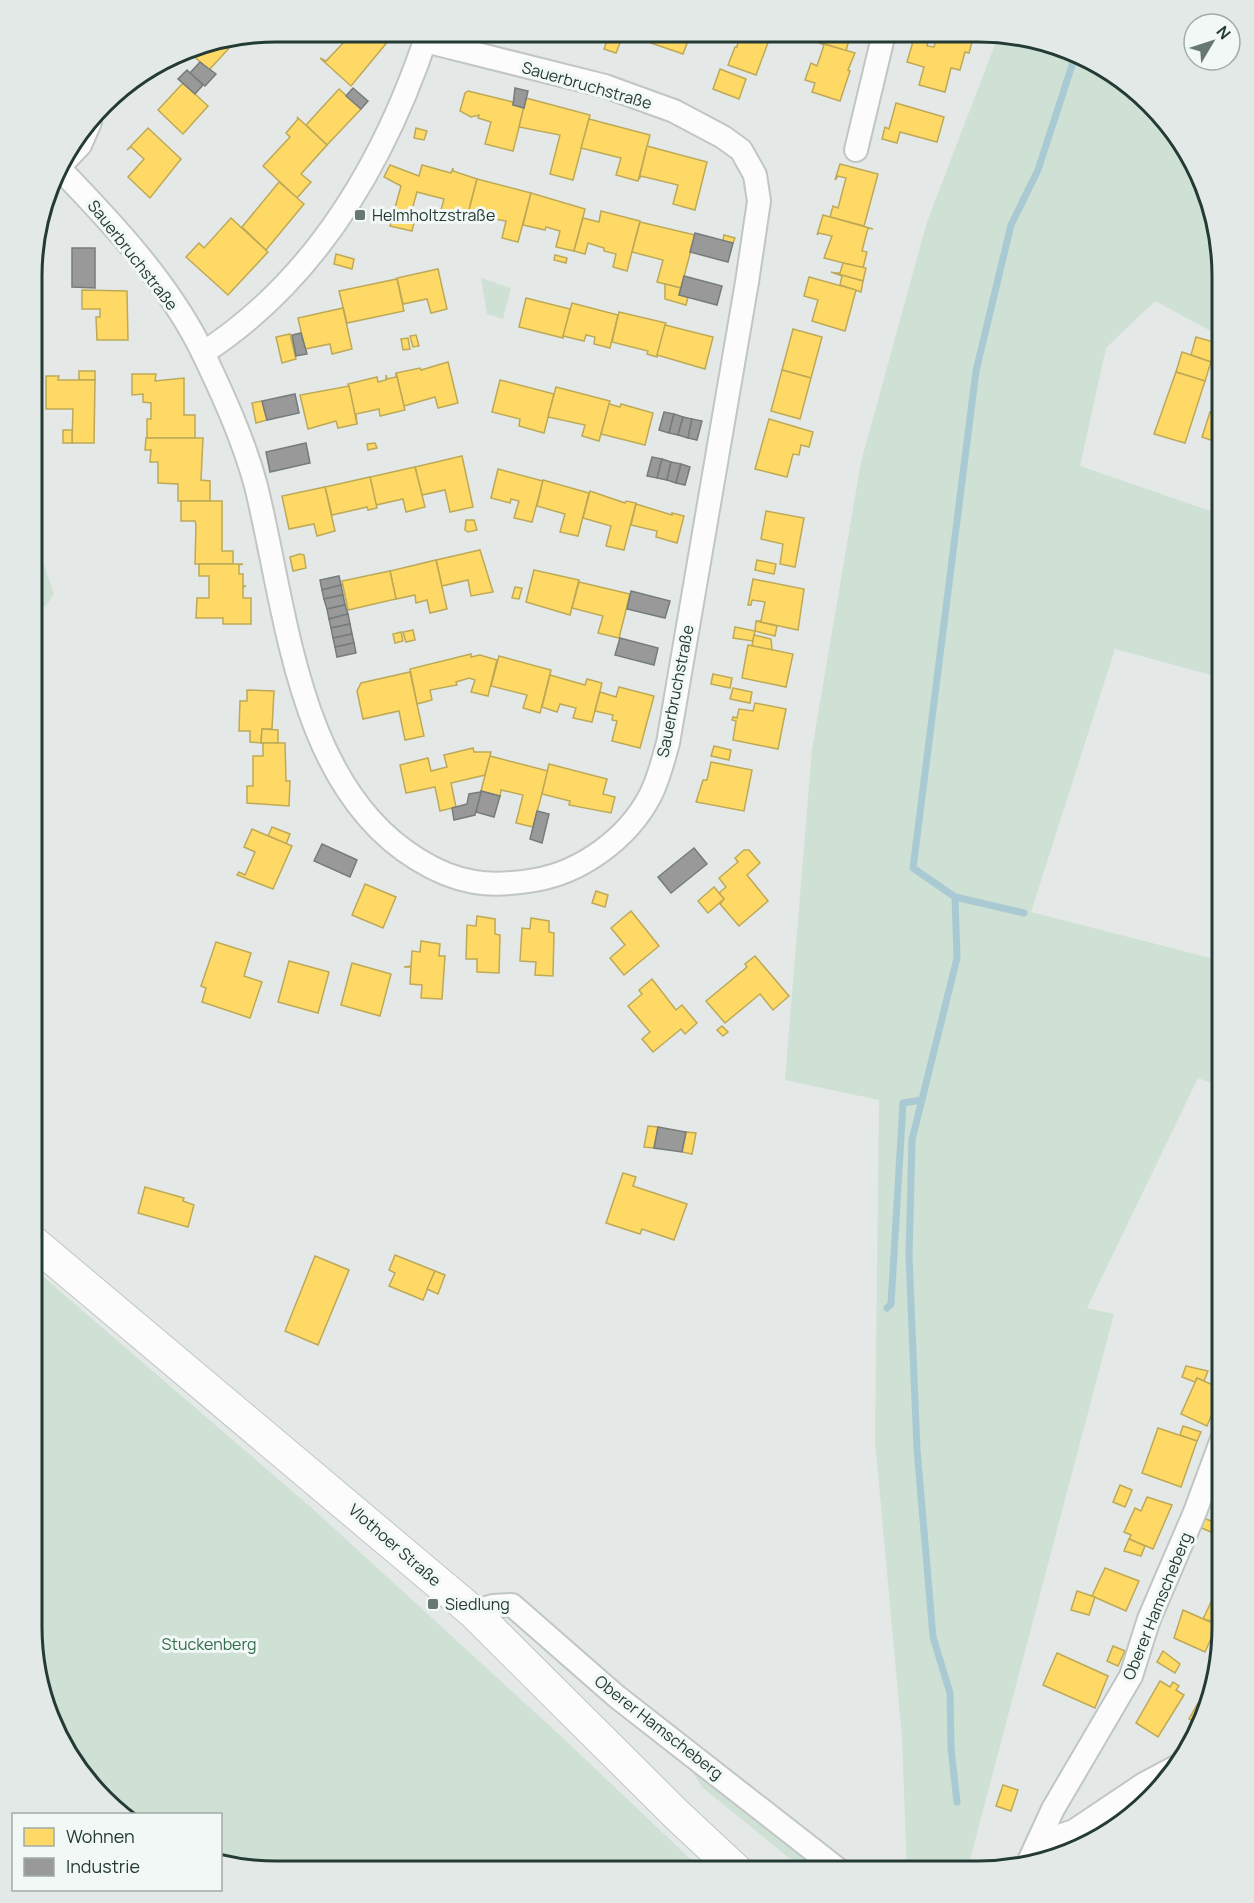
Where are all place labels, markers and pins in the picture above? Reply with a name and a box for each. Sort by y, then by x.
place label: Helmholtzstraße [372,204,495,226]
marker: Helmholtzstraße [353,208,367,222]
place label: Siedlung [445,1593,510,1615]
marker: Siedlung [426,1597,440,1611]

